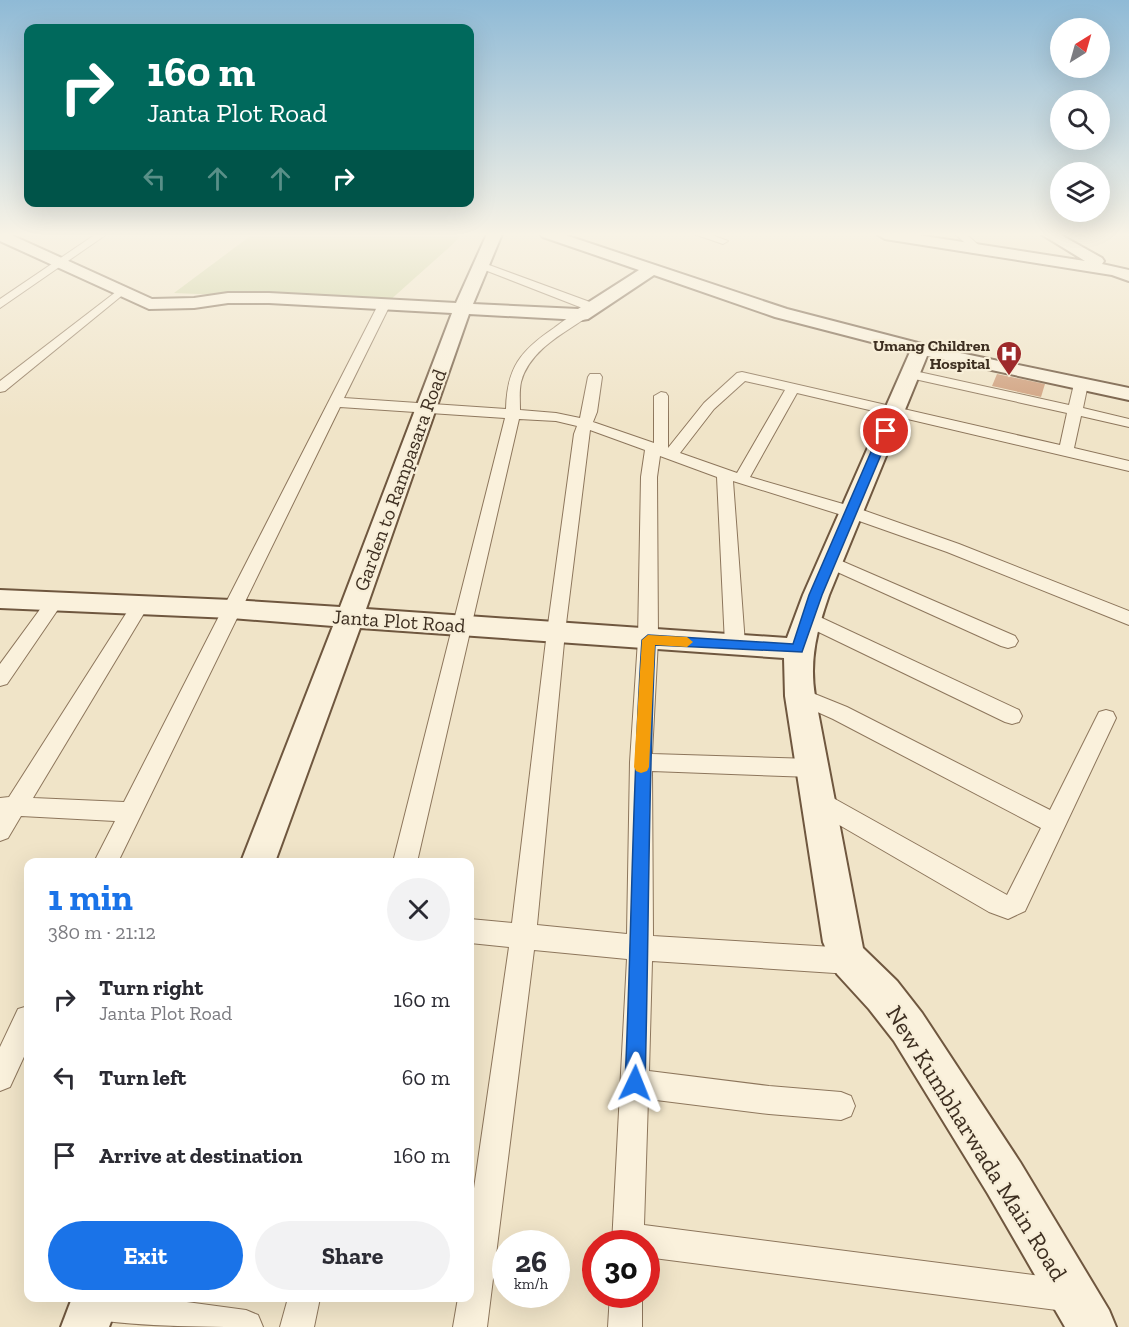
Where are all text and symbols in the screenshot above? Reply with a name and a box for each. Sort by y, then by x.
north arrow [1050,18,1110,78]
map controls [1050,18,1110,222]
text: 160 m [147,46,255,97]
icon: right [48,48,126,126]
button: search [1050,90,1110,150]
text: Janta Plot Road [147,97,327,129]
icon: left [138,162,171,195]
icon: ahead [201,162,234,195]
icon: ahead [264,162,297,195]
icon: right [327,162,360,195]
button: layers [1050,162,1110,222]
place label: Umang Children Hospital [873,336,991,373]
hospital icon: Umang Children Hospital [994,339,1024,377]
street label: Garden to Rampasara Road [349,366,451,594]
pin [860,405,911,456]
icon: arrive [869,414,902,447]
street label: Janta Plot Road [332,604,466,638]
text: 1 min [48,876,133,919]
button: close [387,878,450,941]
text: 380 m · 21:12 [48,920,156,944]
text: Turn right [99,974,203,1001]
icon: right [48,983,81,1016]
text: 160 m [393,986,450,1013]
street label: New Kumbharwada Main Road [880,1000,1074,1286]
text: Janta Plot Road [99,1001,232,1025]
position arrow [603,1051,667,1115]
icon: left [48,1061,81,1094]
text: Turn left [99,1064,186,1091]
text: 60 m [402,1064,450,1091]
icon: arrive [48,1139,81,1172]
text: Arrive at destination [99,1142,302,1169]
text: 160 m [393,1142,450,1169]
button: Exit [48,1221,243,1290]
button: Share [255,1221,450,1290]
speed limit sign: 30 [582,1230,660,1308]
text: 26 [515,1244,547,1280]
text: km/h [514,1275,548,1293]

